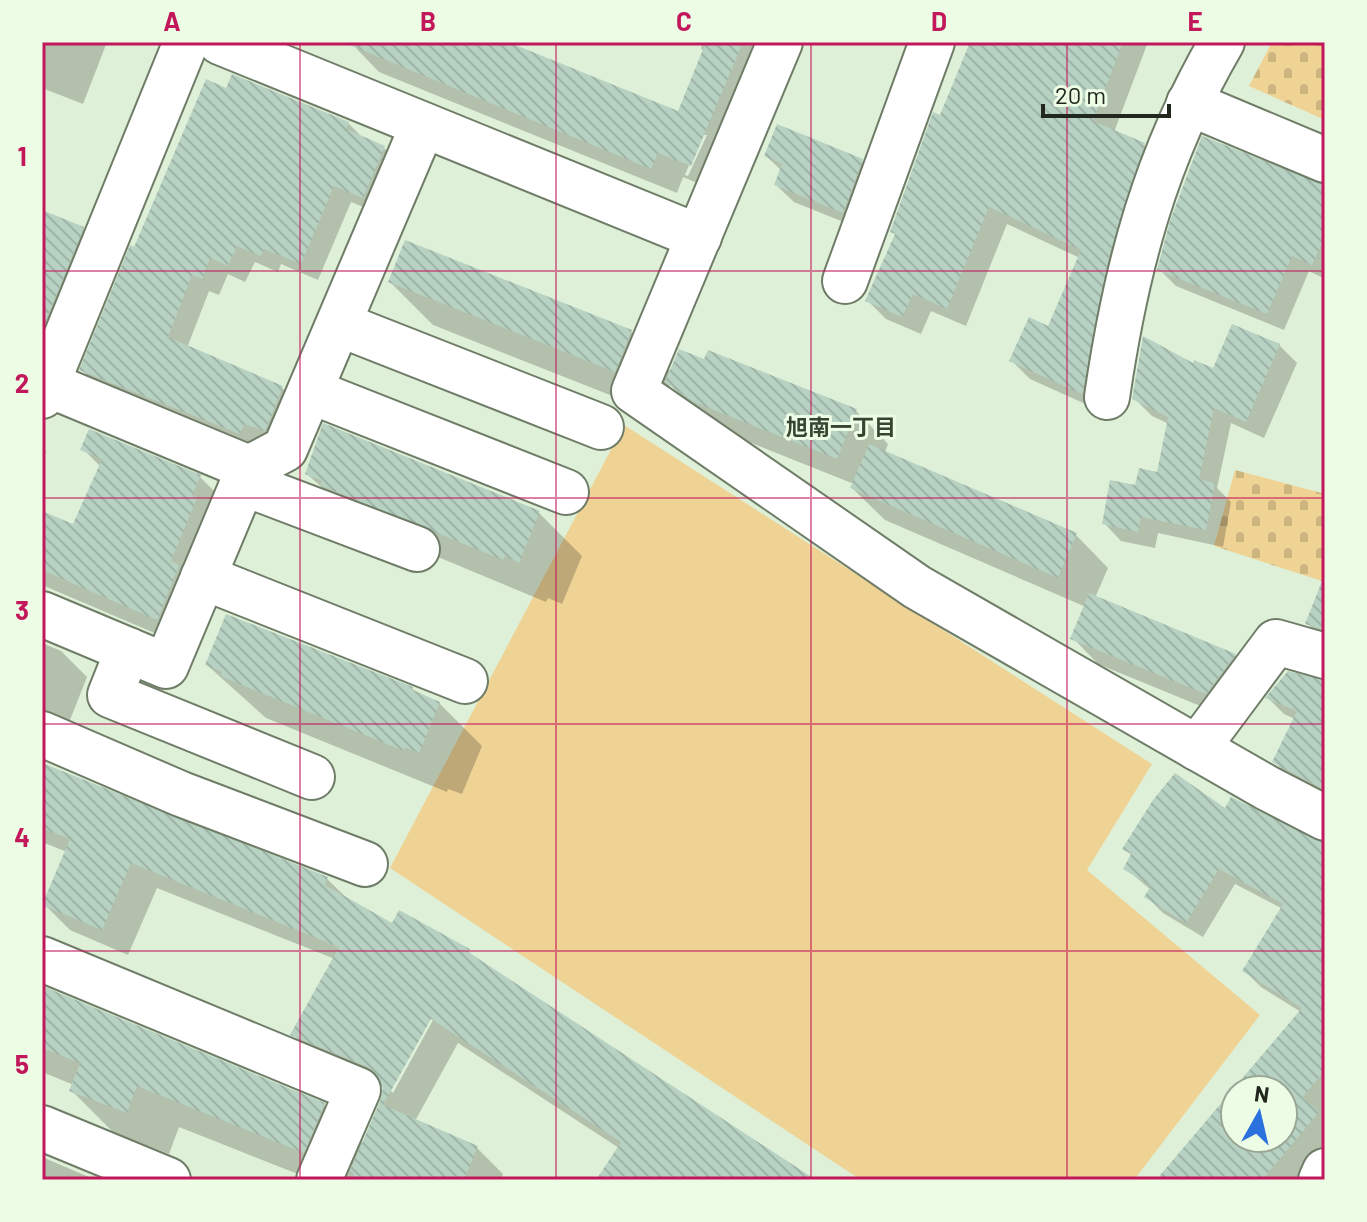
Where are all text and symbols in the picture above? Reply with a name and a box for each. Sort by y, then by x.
text: A [163,5,181,36]
text: B [420,5,436,36]
text: C [676,5,692,36]
text: D [931,5,947,36]
text: E [1187,5,1203,36]
scale bar [1043,68,1169,118]
text: 20 m [1055,80,1106,109]
text: 1 [17,140,27,171]
text: 2 [15,367,29,398]
district label: 旭南一丁目 [786,413,896,439]
text: 3 [15,594,29,625]
text: 4 [14,821,30,852]
text: 5 [15,1048,29,1079]
north arrow [1219,1074,1299,1154]
text: N [1253,1079,1271,1107]

